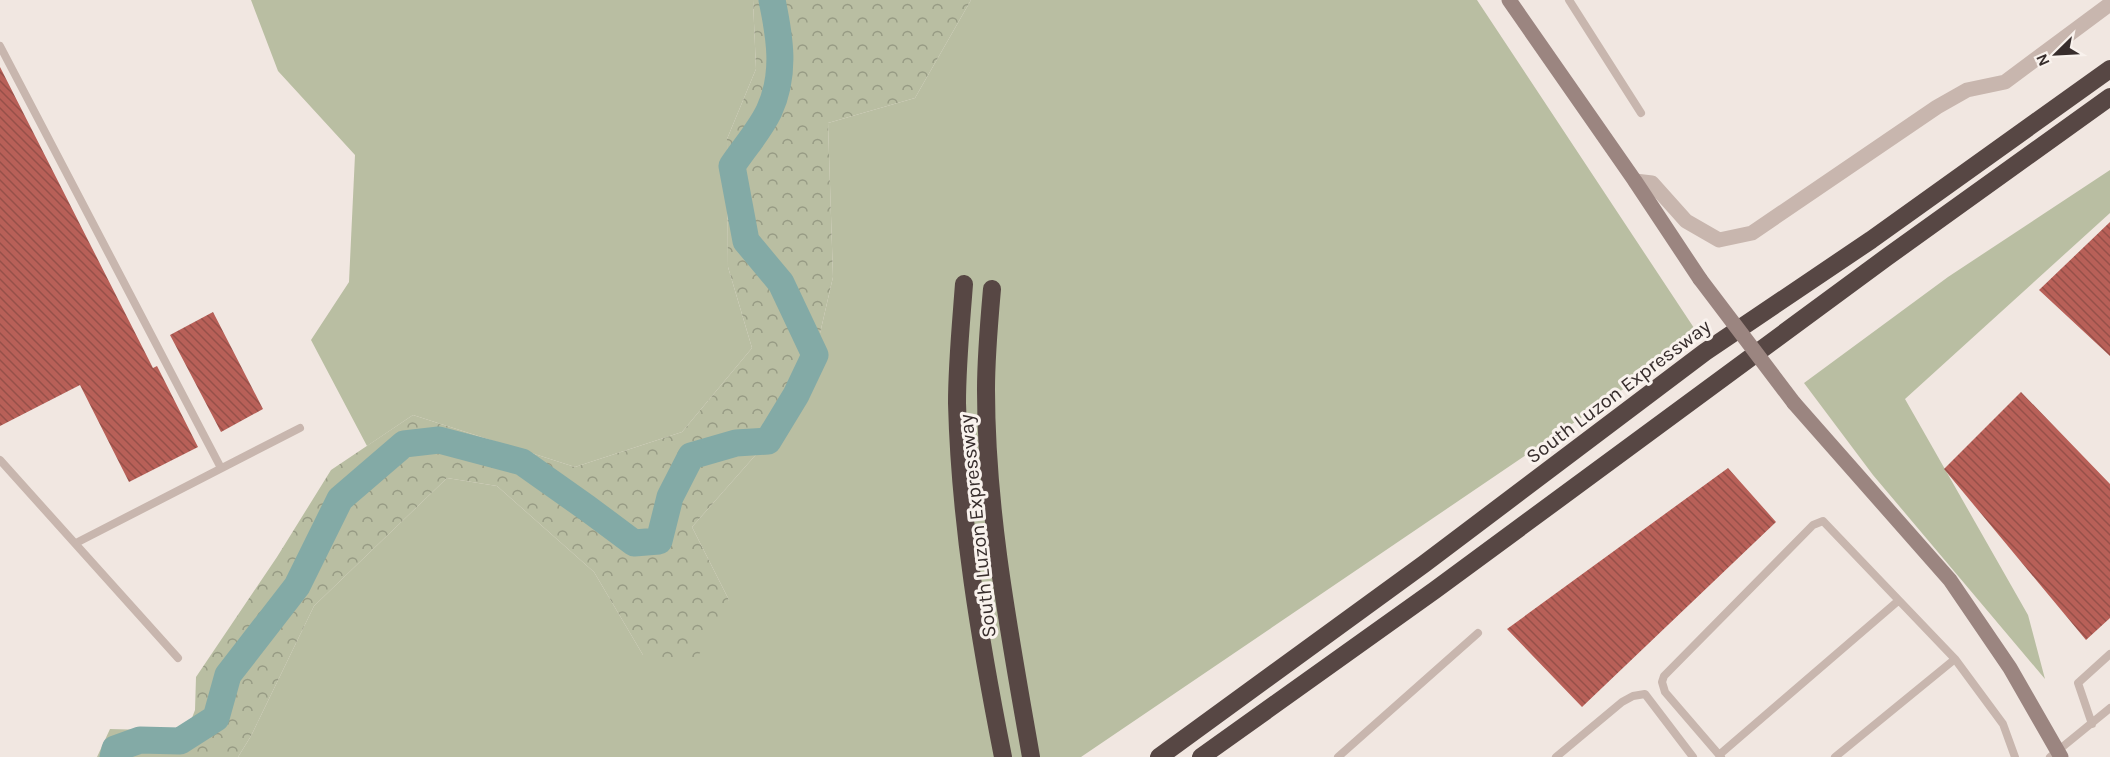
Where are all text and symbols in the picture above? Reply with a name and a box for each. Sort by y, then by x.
north arrow [2026,24,2086,84]
text: N [2032,51,2054,69]
street label: South Luzon Expressway [1522,315,1715,468]
street label: South Luzon Expressway [954,413,1001,639]

